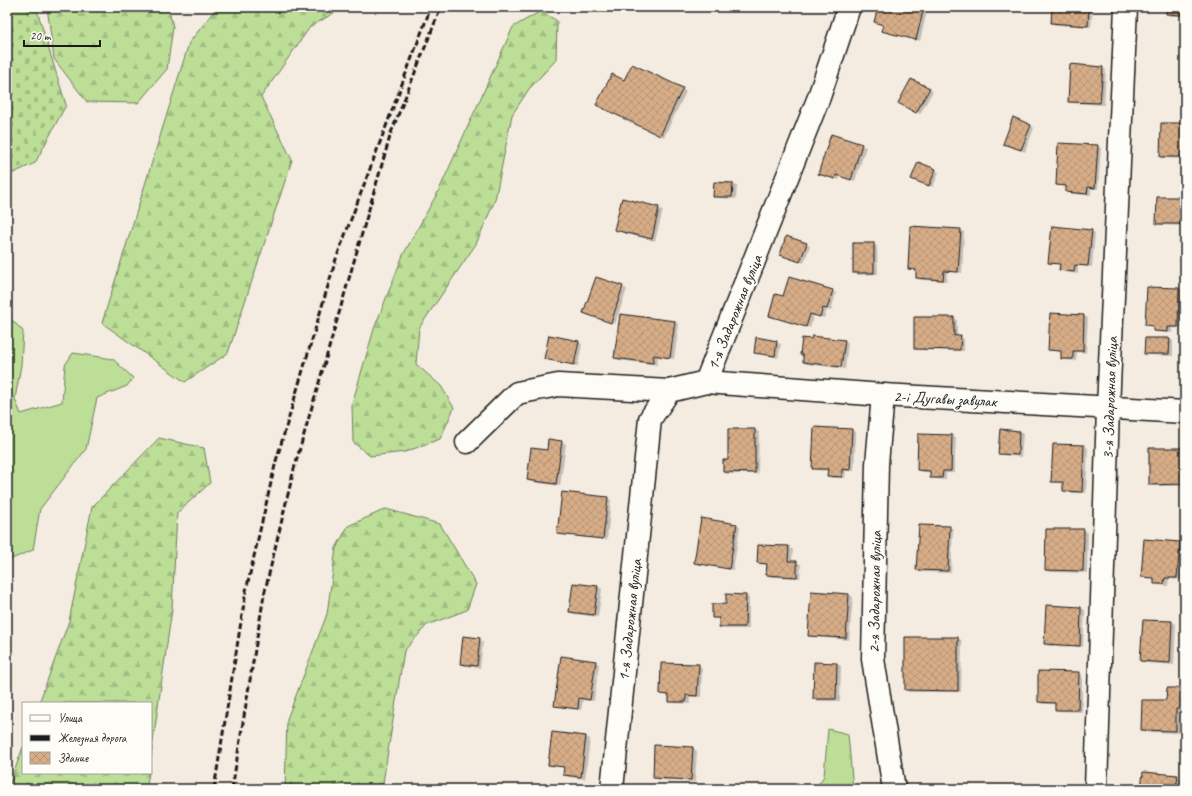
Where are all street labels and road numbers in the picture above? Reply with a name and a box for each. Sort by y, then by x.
street label: 1-я Задарожная вуліца [703,251,768,373]
street label: 3-я Задарожная вуліца [1098,336,1122,460]
street label: 2-і Дугавы завулак [893,386,999,412]
street label: 2-я Задарожная вуліца [864,530,886,653]
street label: 1-я Задарожная вуліца [614,557,646,682]

